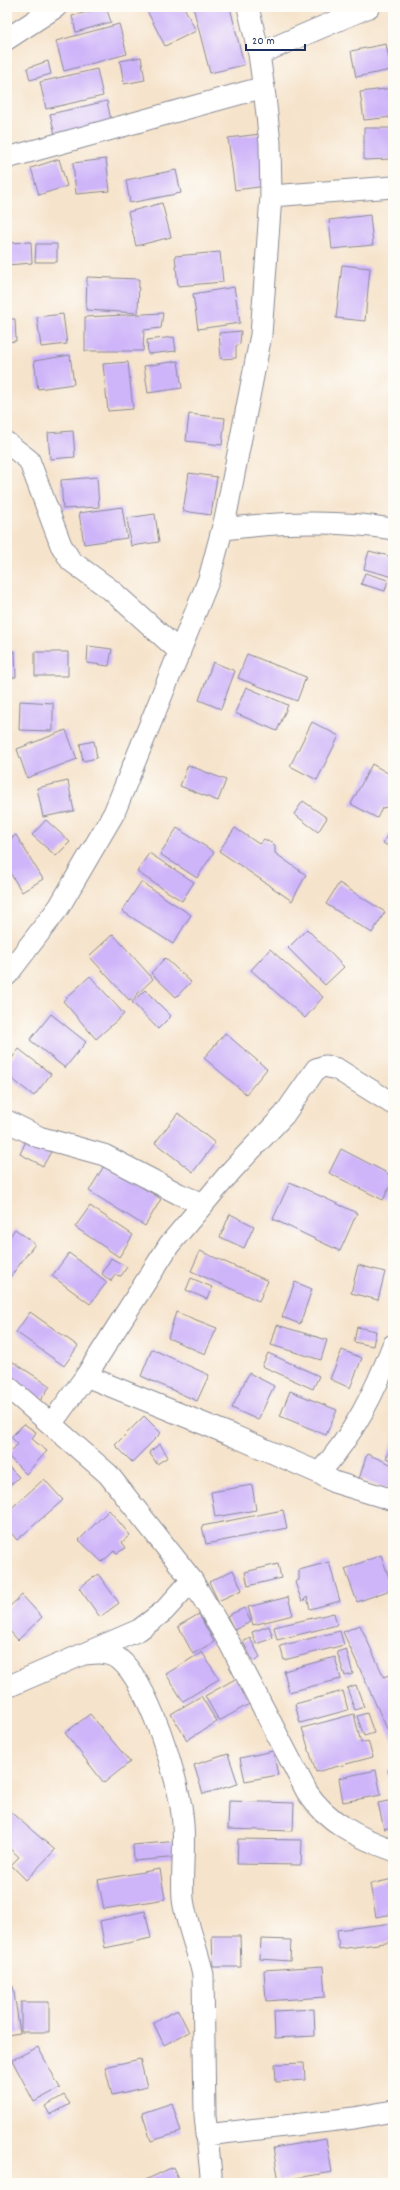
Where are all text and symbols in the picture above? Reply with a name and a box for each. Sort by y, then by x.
scale bar [246,26,305,52]
text: 20 m [252,33,275,50]

